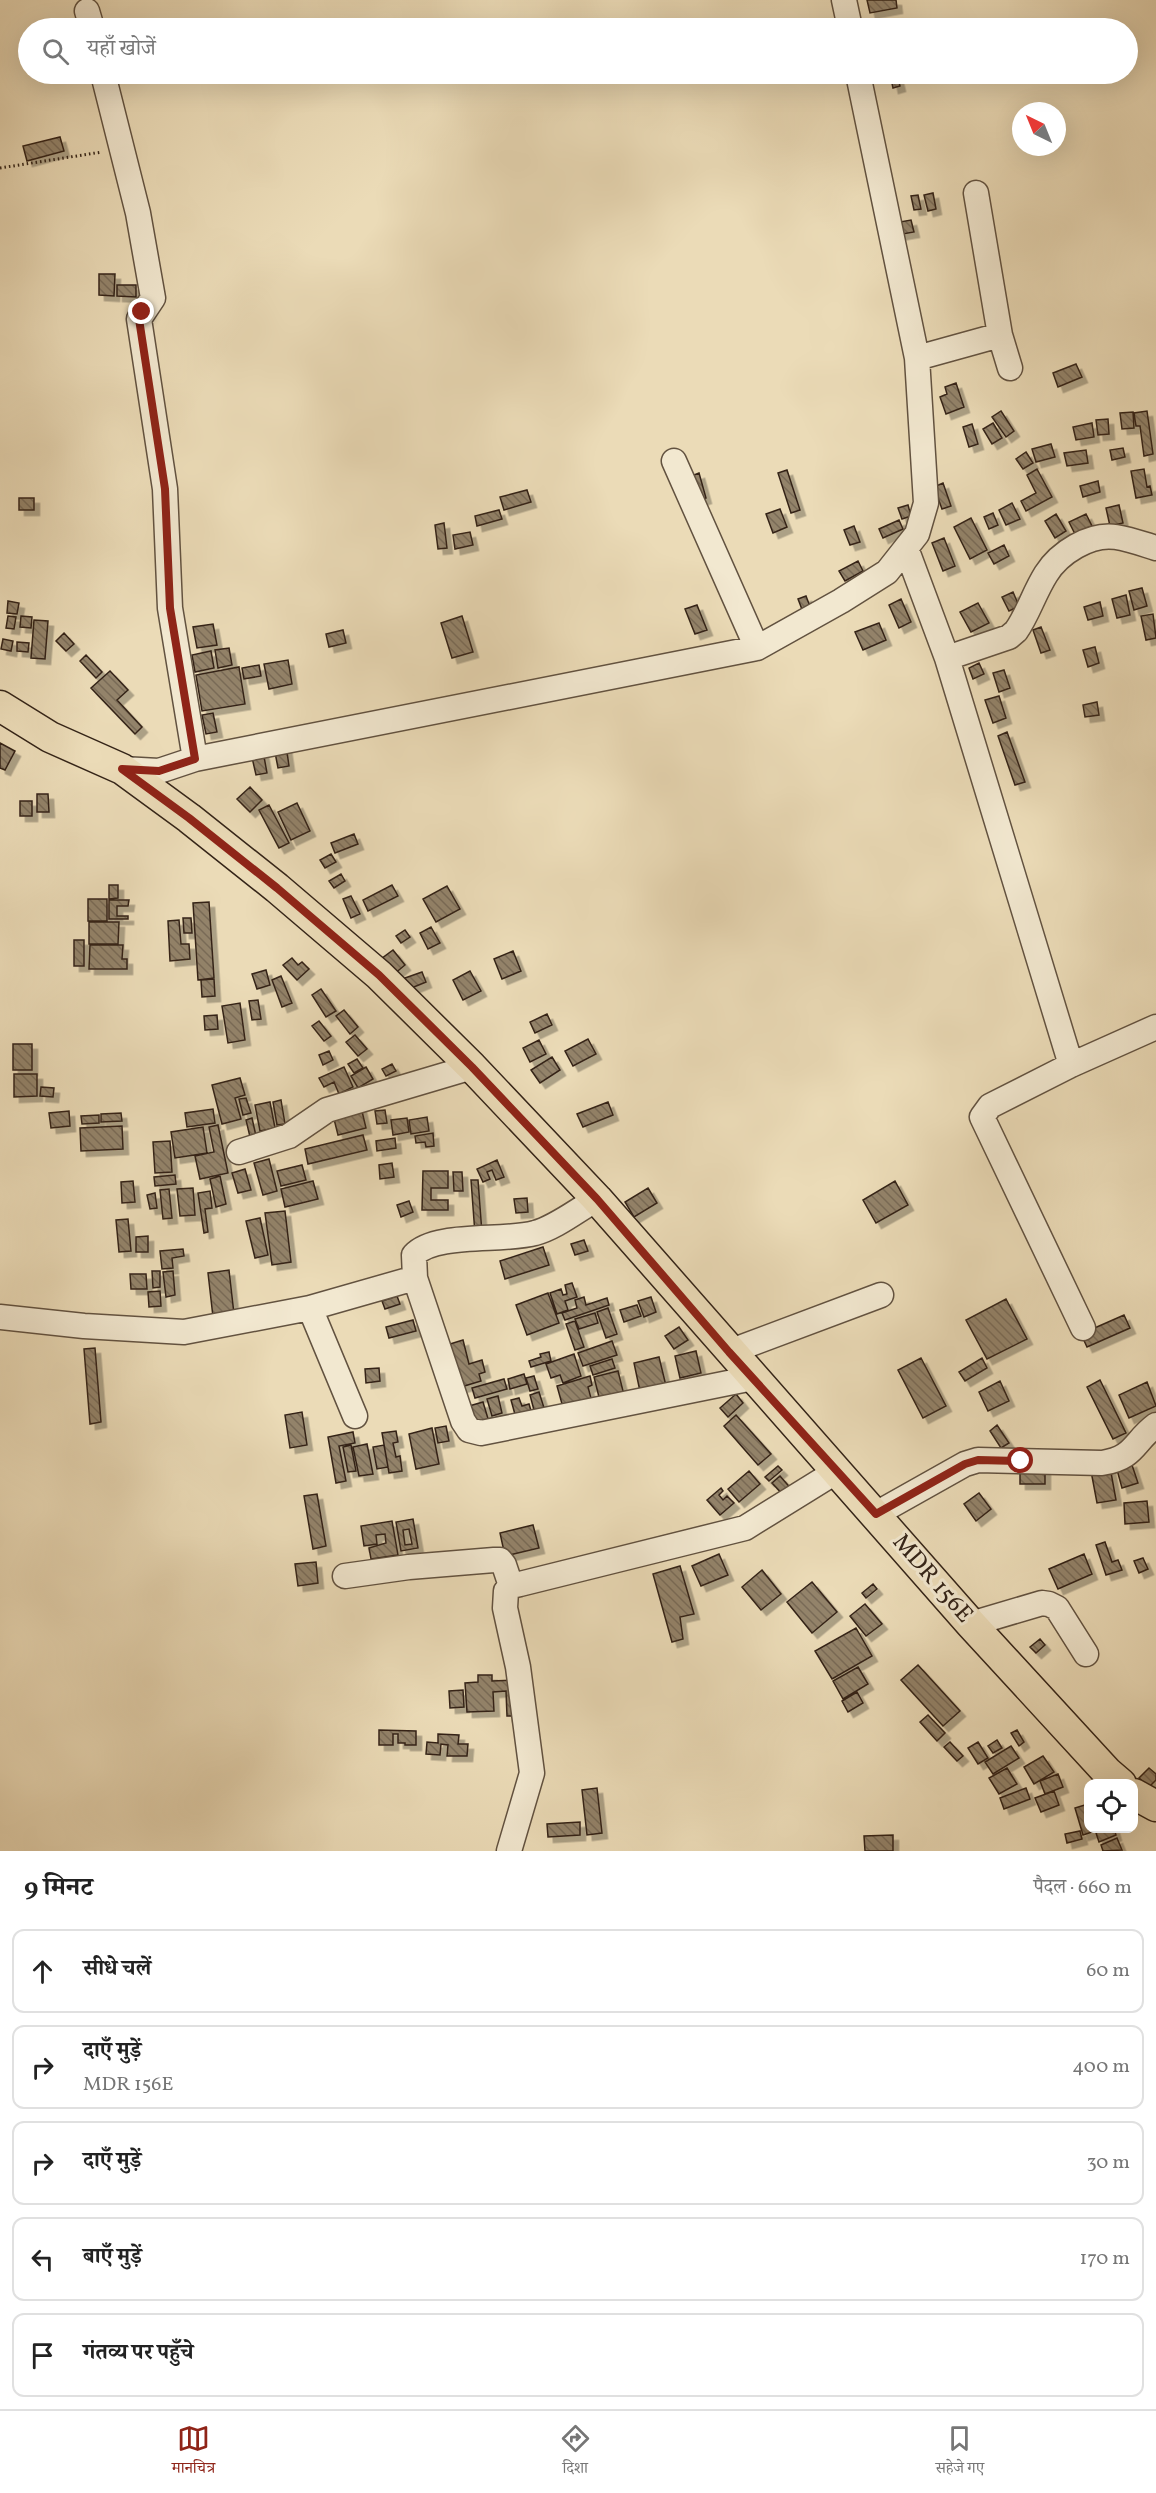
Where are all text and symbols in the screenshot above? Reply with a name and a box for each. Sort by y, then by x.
search box [18,18,1138,84]
text: यहाँ खोजें [87,34,156,65]
icon: search [39,35,72,68]
north arrow [1012,102,1066,156]
route end [128,298,154,324]
route start [1007,1447,1033,1473]
street label: MDR 156E [884,1527,980,1631]
map controls [1084,1779,1138,1833]
button: locate [1084,1779,1138,1833]
text: 9 मिनट [24,1870,93,1906]
text: पैदल · 660 m [1033,1874,1132,1902]
text: सीधे चलें [83,1954,151,1985]
icon: ahead [26,1955,59,1988]
text: 60 m [1086,1957,1130,1985]
text: दाएँ मुड़ें [83,2036,141,2067]
icon: right [26,2051,59,2084]
text: 400 m [1072,2053,1130,2081]
text: MDR 156E [83,2071,173,2099]
text: दाएँ मुड़ें [83,2146,141,2177]
icon: right [26,2147,59,2180]
text: 30 m [1086,2149,1130,2177]
text: बाएँ मुड़ें [83,2242,142,2273]
icon: left [26,2243,59,2276]
text: 170 m [1080,2245,1130,2273]
text: गंतव्य पर पहुँचे [83,2338,194,2369]
icon: arrive [26,2339,59,2372]
tab: मानचित्र [172,2422,215,2483]
tab: दिशा [559,2422,592,2483]
tab: सहेजे गए [935,2422,984,2483]

